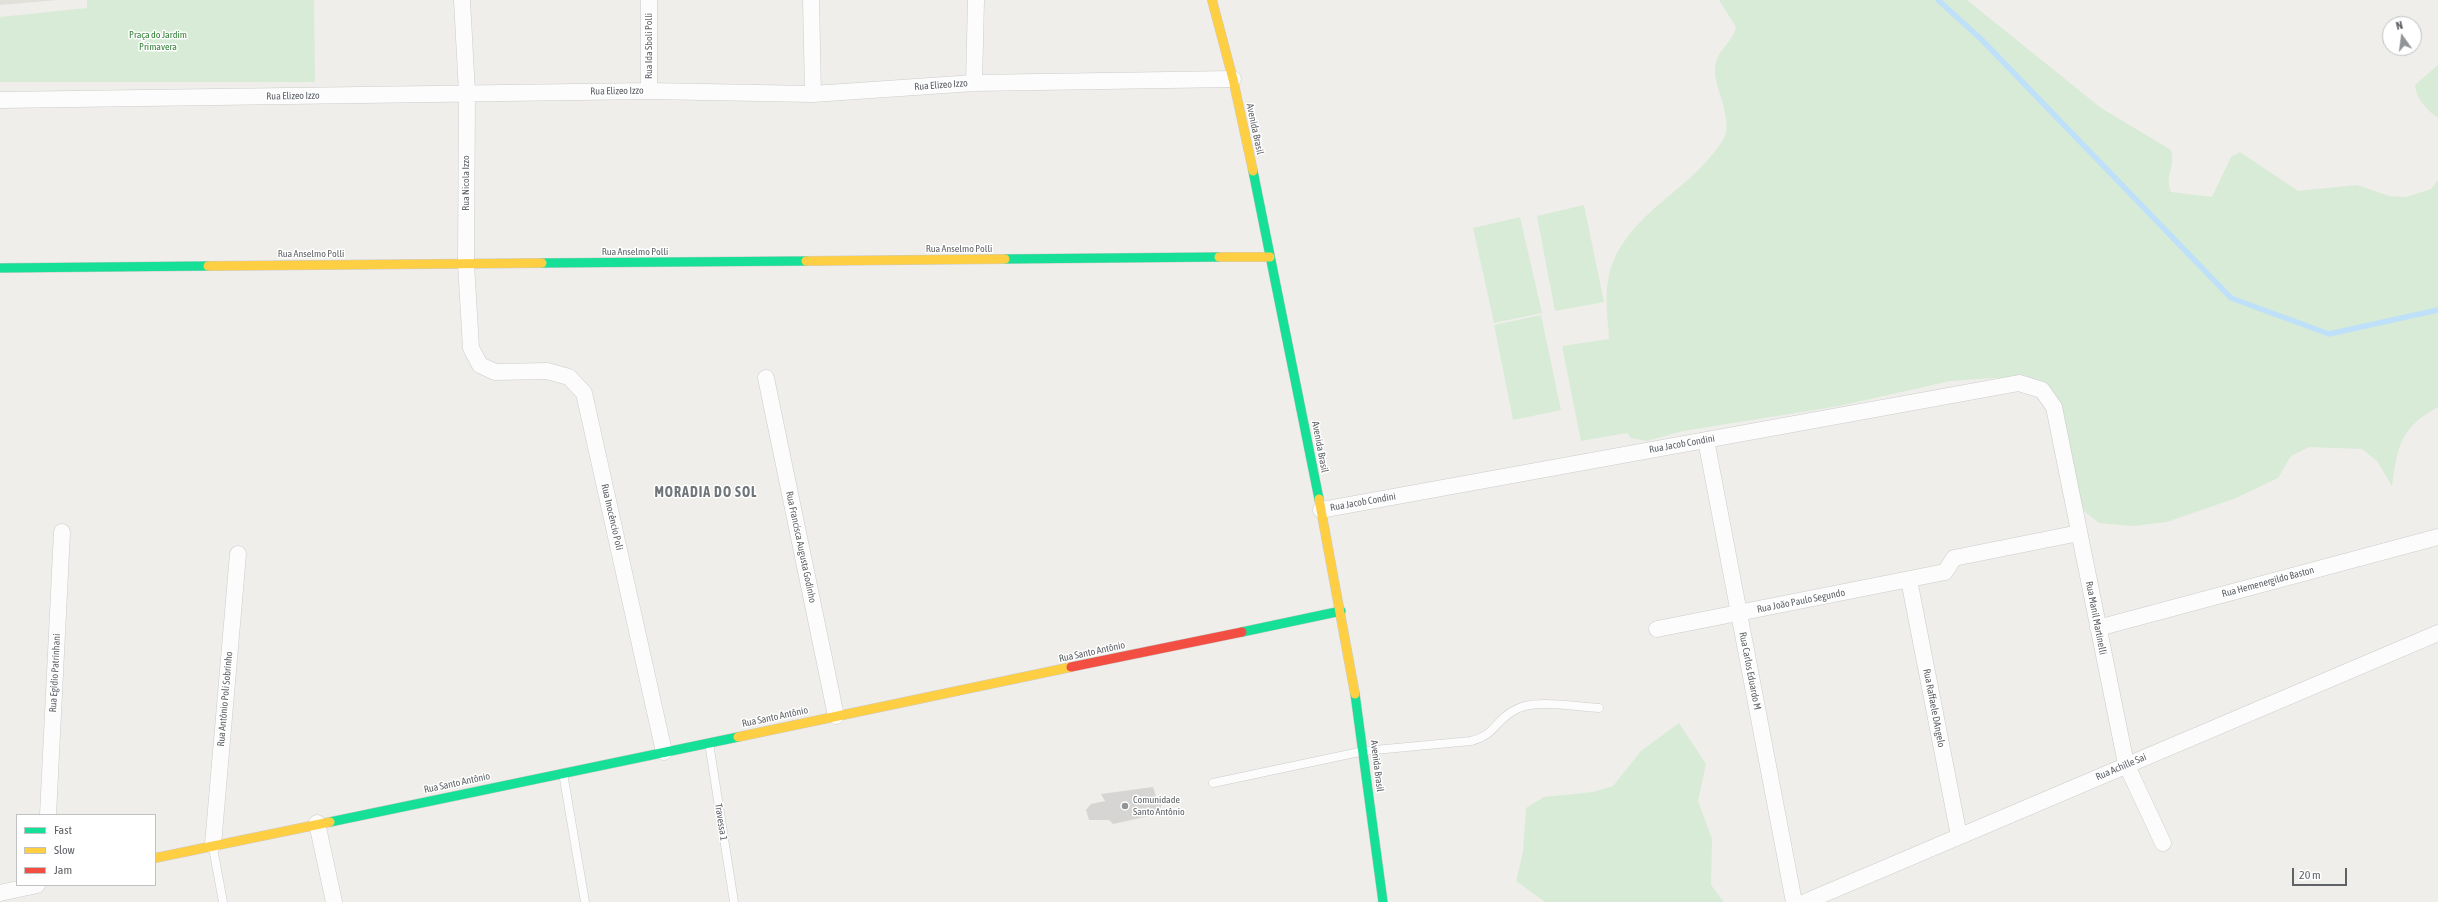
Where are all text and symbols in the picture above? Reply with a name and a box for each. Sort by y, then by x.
street label: Rua Ida Sboli Polli [643,13,655,79]
north arrow [2382,16,2422,56]
text: N [2395,19,2404,32]
park label: Praça do Jardim Primavera [129,29,187,52]
street label: Rua Elizeo Izzo [914,77,968,93]
street label: Rua Elizeo Izzo [590,85,644,97]
street label: Rua Elizeo Izzo [266,90,320,102]
street label: Avenida Brasil [1244,102,1266,156]
street label: Rua Nicola Izzo [460,155,472,211]
street label: Rua Anselmo Polli [926,243,992,255]
street label: Rua Anselmo Polli [602,246,668,258]
street label: Rua Anselmo Polli [278,248,344,260]
street label: Avenida Brasil [1309,420,1331,474]
street label: Rua Jacob Condini [1648,432,1716,456]
street label: Rua Inocêncio Poli [599,483,625,551]
district label: MORADIA DO SOL [654,485,758,501]
street label: Rua Francisca Augusta Godinho [783,490,819,604]
street label: Rua Jacob Condini [1329,490,1397,514]
street label: Rua Hemenergildo Baston [2220,564,2316,600]
street label: Rua Manil Martinelli [2083,580,2109,656]
street label: Rua João Paulo Segundo [1756,587,1846,615]
street label: Rua Carlos Eduardo M [1737,631,1763,711]
street label: Rua Egídio Patrinhani [47,633,63,713]
street label: Rua Santo Antônio [1058,639,1126,665]
street label: Rua Antônio Poli Sobrinho [215,651,235,747]
street label: Rua Raffaele DAngelo [1920,668,1948,748]
street label: Rua Santo Antônio [741,704,809,730]
street label: Avenida Brasil [1368,739,1386,793]
street label: Rua Achille Sai [2094,751,2148,783]
street label: Rua Santo Antônio [423,770,491,796]
place label: Comunidade Santo Antônio [1133,794,1185,818]
marker: Comunidade Santo Antônio [1120,801,1130,811]
street label: Travessa 1 [712,803,730,841]
legend [16,814,156,886]
text: Fast [54,823,72,837]
text: Slow [54,843,75,857]
scale bar [2294,860,2349,886]
text: Jam [54,863,72,877]
text: 20 m [2299,868,2321,882]

